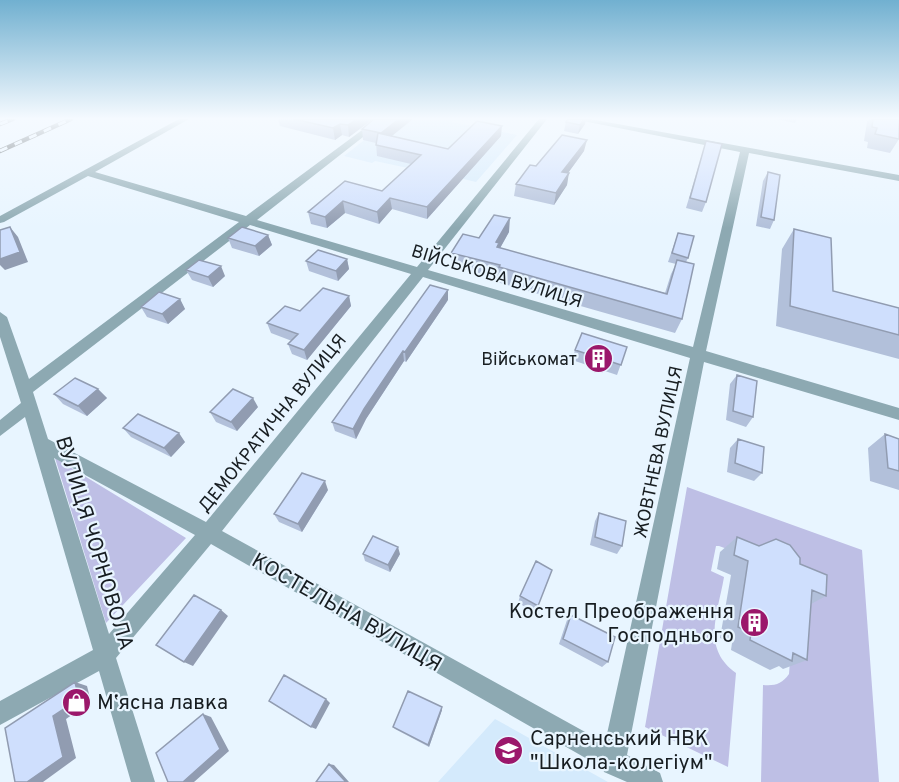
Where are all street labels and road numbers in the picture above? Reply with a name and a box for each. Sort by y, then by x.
street label: ВІЙСЬКОВА ВУЛИЦЯ [408,239,585,314]
street label: ДЕМОКРАТИЧНА ВУЛИЦЯ [194,330,352,518]
street label: ЖОВТНЕВА ВУЛИЦЯ [630,364,689,541]
street label: ВУЛИЦЯ ЧОРНОВОЛА [48,433,139,654]
street label: КОСТЕЛЬНА ВУЛИЦЯ [246,548,446,679]

